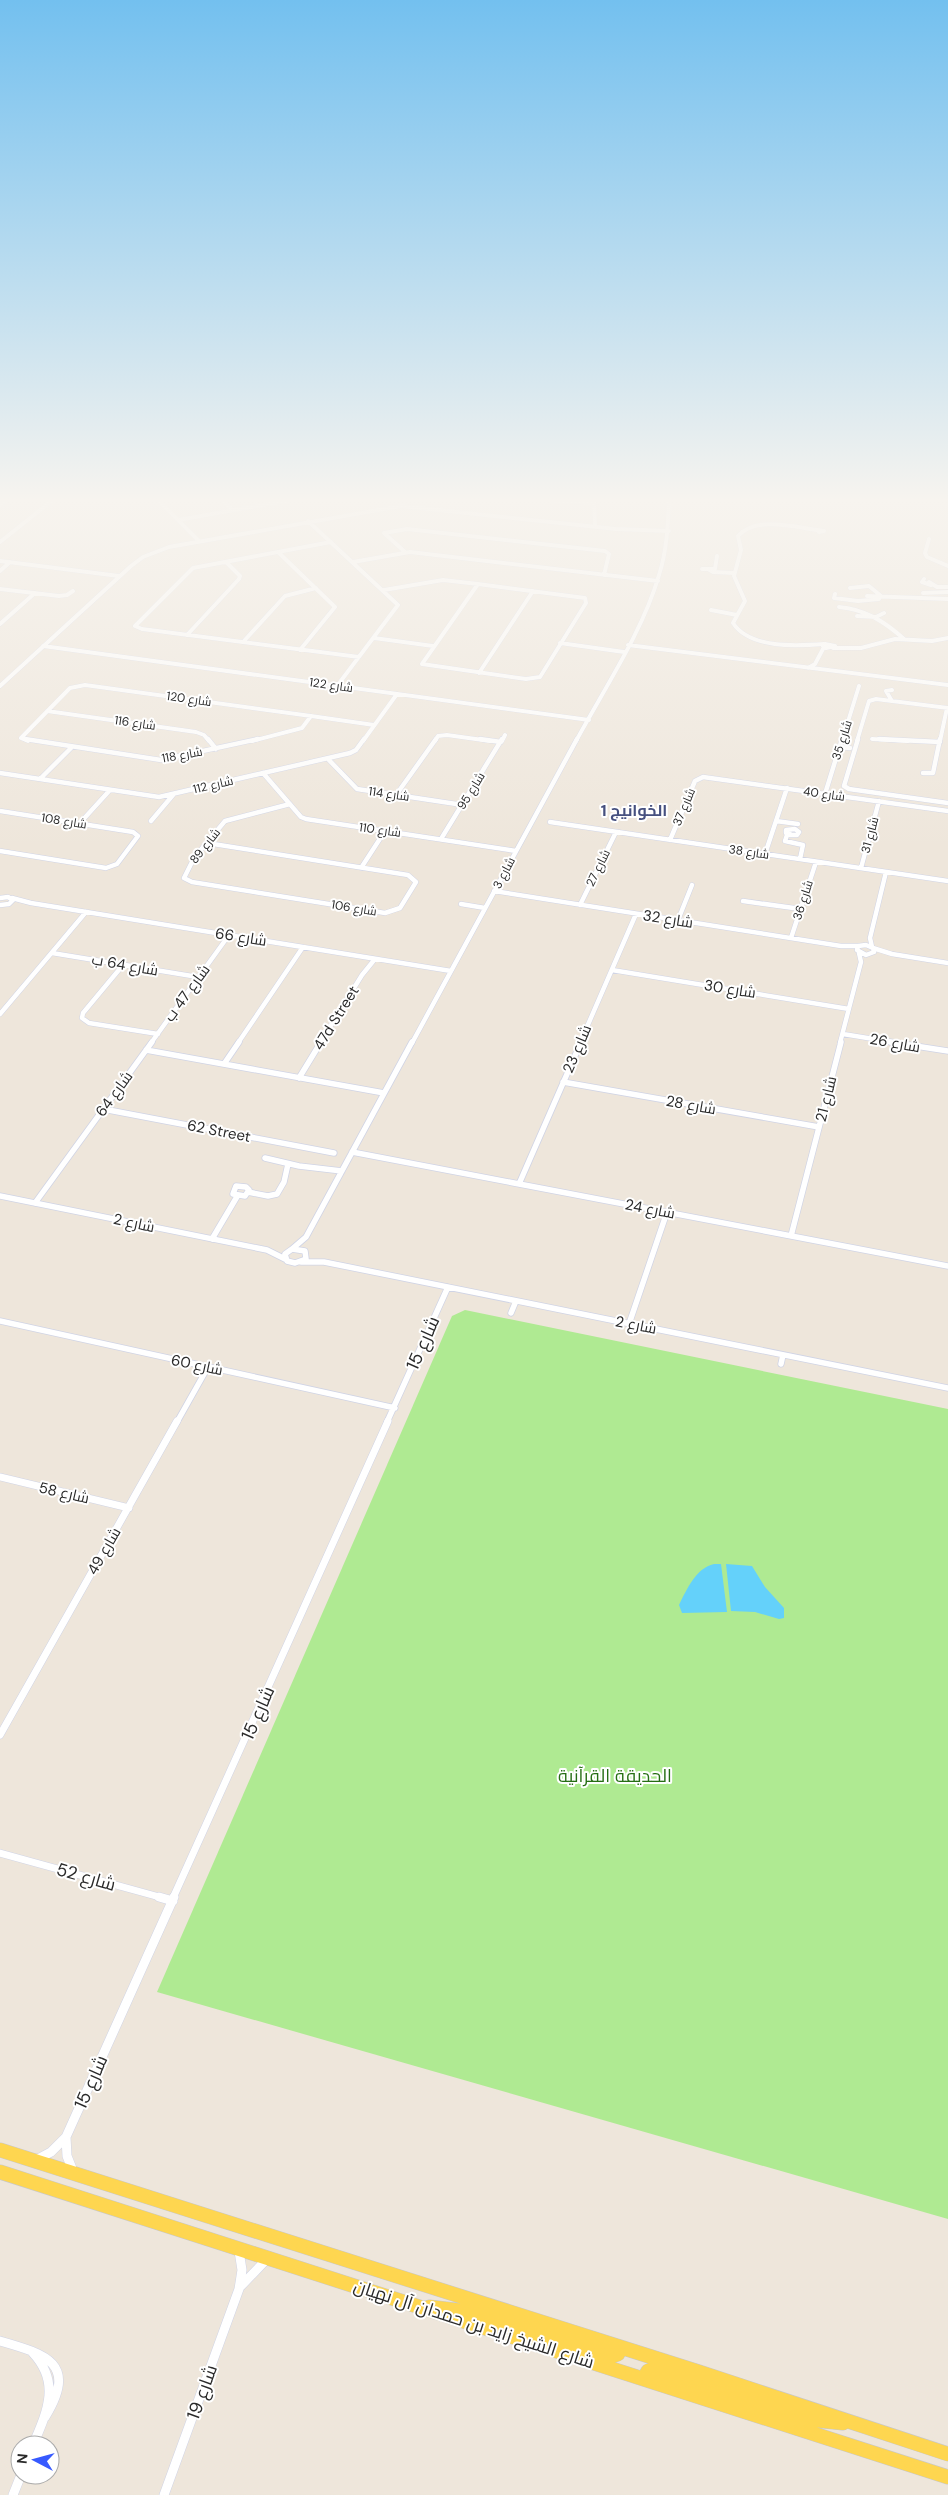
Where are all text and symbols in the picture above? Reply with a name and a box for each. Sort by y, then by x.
street label: شارع 122 [308,674,354,696]
street label: شارع 120 [166,688,213,710]
street label: شارع 116 [113,712,157,734]
street label: شارع 35 [828,718,856,762]
street label: شارع 118 [160,744,204,766]
street label: شارع 95 [453,769,489,813]
street label: شارع 112 [191,773,235,797]
street label: شارع 114 [367,783,411,805]
street label: شارع 40 [802,783,846,805]
street label: شارع 37 [669,786,699,828]
district label: الخوانيج 1 [601,800,667,821]
street label: شارع 108 [40,810,88,832]
street label: شارع 31 [857,815,883,855]
street label: شارع 110 [358,819,402,841]
street label: شارع 89 [186,825,224,867]
street label: شارع 38 [728,841,770,863]
street label: شارع 27 [582,847,614,889]
street label: شارع 3 [489,854,519,892]
street label: شارع 36 [789,878,817,922]
street label: شارع 106 [330,897,378,920]
street label: شارع 32 [641,905,695,934]
street label: شارع 66 [214,923,268,952]
street label: شارع 64 ب [90,949,160,982]
street label: شارع 47 ب [160,960,215,1026]
street label: شارع 30 [703,975,757,1004]
street label: 47d Street [308,982,364,1054]
street label: شارع 23 [558,1022,597,1077]
street label: شارع 26 [868,1029,922,1058]
street label: شارع 64 [91,1067,138,1121]
street label: شارع 21 [811,1074,842,1124]
street label: شارع 28 [664,1091,718,1120]
street label: 62 Street [186,1115,253,1147]
street label: شارع 24 [623,1194,677,1225]
street label: شارع 2 [111,1209,156,1238]
street label: شارع 2 [613,1311,658,1340]
street label: شارع 15 [401,1312,445,1374]
street label: شارع 60 [169,1350,225,1381]
street label: شارع 58 [37,1477,91,1509]
street label: شارع 49 [82,1524,126,1579]
street label: شارع 15 [236,1682,280,1744]
park label: الحديقة القرآنية [558,1764,672,1788]
street label: شارع 52 [54,1857,118,1897]
street label: شارع 15 [69,2051,113,2113]
street label: شارع الشيخ زايد بن حمدان آل نهيان [351,2274,597,2374]
street label: شارع 19 [181,2361,223,2423]
north arrow [10,2435,60,2485]
text: N [13,2453,32,2465]

